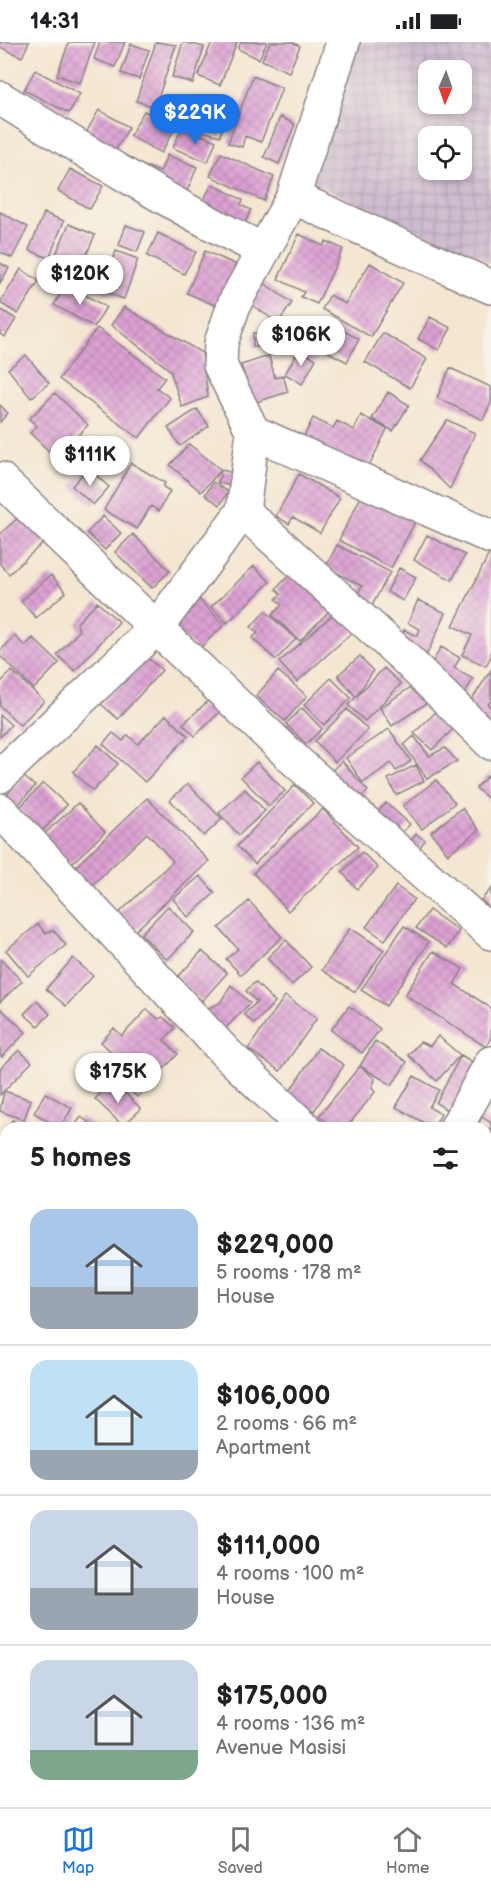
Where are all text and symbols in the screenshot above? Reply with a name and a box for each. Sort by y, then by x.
text: 14:31 [30,8,80,35]
north arrow [418,60,472,114]
map controls [418,60,472,180]
pin: $229K [153,94,237,145]
text: $229K [164,101,226,125]
button: locate [418,126,472,180]
pin: $120K [38,255,122,306]
text: $120K [50,262,110,286]
pin: $106K [259,316,343,367]
text: $106K [271,323,331,347]
pin: $111K [48,436,132,487]
text: $111K [64,443,116,467]
pin: $175K [76,1053,160,1104]
text: $175K [89,1060,147,1084]
icon: filters [429,1142,462,1175]
text: 5 homes [30,1143,131,1174]
text: $229,000 [216,1230,334,1261]
icon: home [78,1233,150,1305]
text: 5 rooms · 178 m² [216,1261,362,1285]
text: House [216,1285,275,1309]
text: $106,000 [216,1381,330,1412]
icon: home [78,1384,150,1456]
text: 2 rooms · 66 m² [216,1412,357,1436]
text: Apartment [216,1436,311,1460]
text: $111,000 [216,1531,320,1562]
icon: home [78,1534,150,1606]
text: 4 rooms · 100 m² [216,1562,364,1586]
text: House [216,1586,275,1610]
text: $175,000 [216,1681,328,1712]
icon: home [78,1684,150,1756]
text: 4 rooms · 136 m² [216,1712,365,1736]
text: Avenue Masisi [216,1736,346,1760]
tab: Map [62,1823,95,1878]
tab: Saved [218,1823,263,1878]
tab: Home [386,1823,429,1878]

